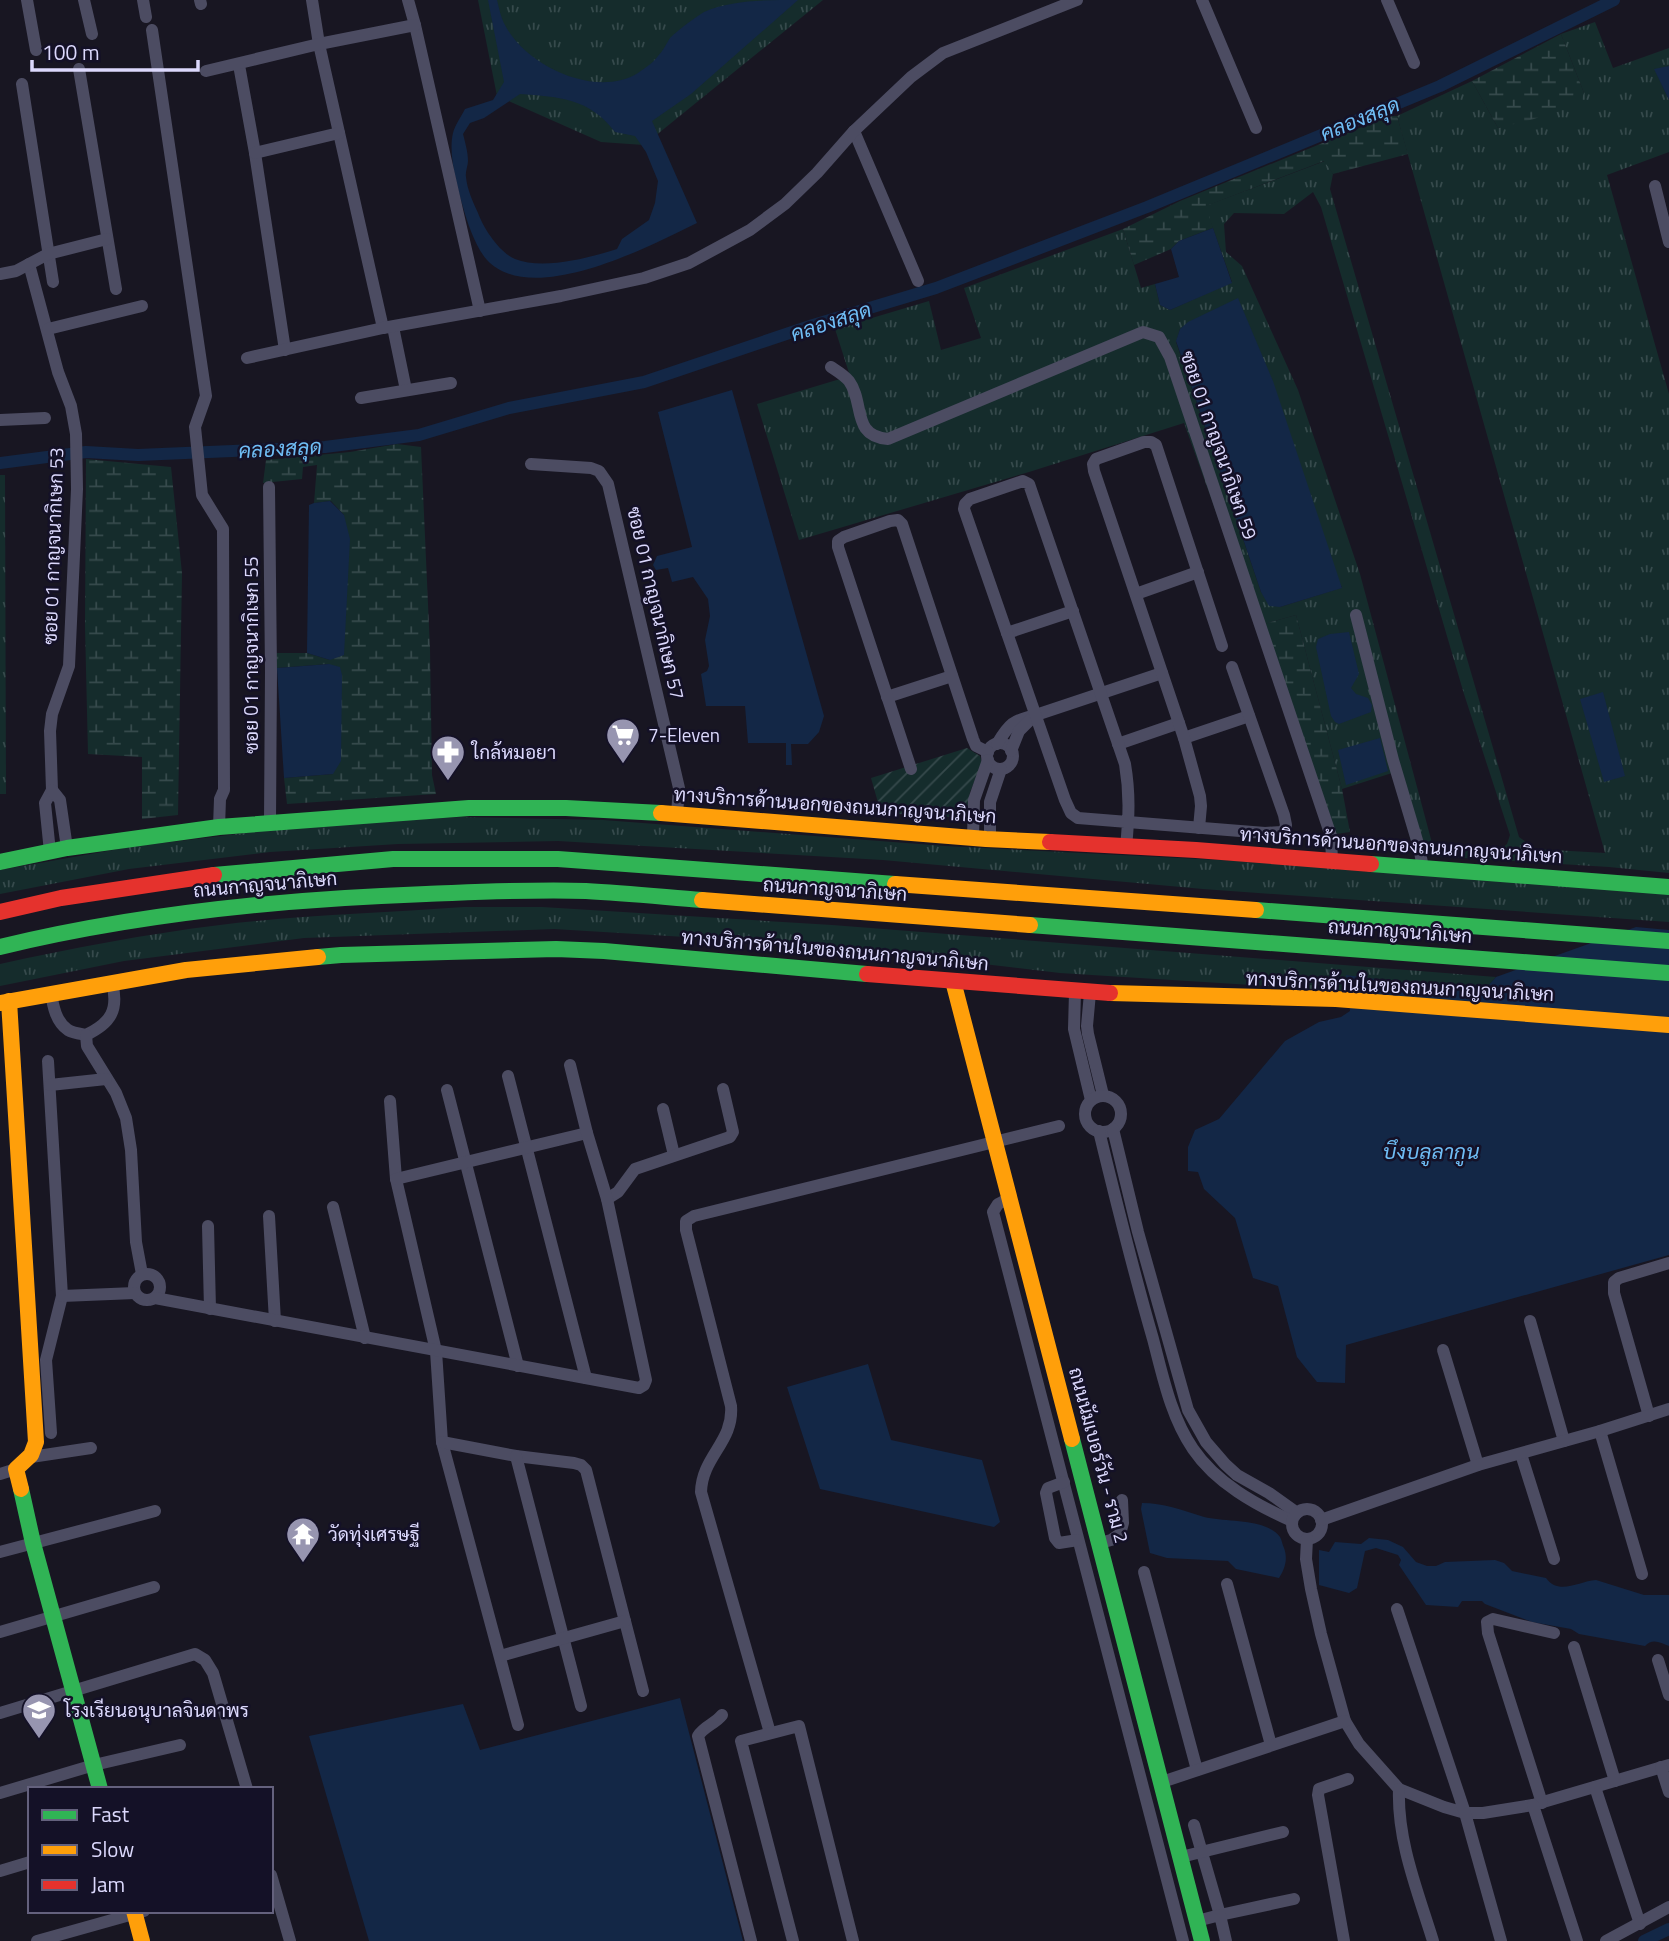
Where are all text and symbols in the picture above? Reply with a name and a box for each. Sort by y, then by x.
scale bar [32,28,198,72]
text: 100 m [42,36,99,68]
water label: คลองสลุด [1315,88,1404,149]
water label: คลองสลุด [786,293,875,349]
street label: ซอย 01 กาญจนาภิเษก 59 [1174,346,1265,543]
water label: คลองสลุด [237,430,322,466]
street label: ซอย 01 กาญจนากิเษก 53 [35,447,70,645]
street label: ซอย 01 กาญจนากิเษก 57 [620,504,693,702]
street label: ซอย 01 กาญจนากิเษก 55 [236,556,265,754]
supermarket icon: 7-Eleven [604,716,642,765]
place label: 7-Eleven [648,720,720,749]
pharmacy icon: ใกล้หมอยา [429,733,467,782]
place label: ใกล้หมอยา [470,737,556,766]
street label: ทางบริการด้านนอกของถนนกาญจนาภิเษก [673,779,997,830]
street label: ทางบริการด้านนอกของถนนกาญจนาภิเษก [1239,819,1563,870]
street label: ถนนกาญจนาภิเษก [192,863,338,904]
street label: ถนนกาญจนาภิเษก [762,869,908,908]
street label: ถนนกาญจนาภิเษก [1327,911,1473,950]
street label: ทางบริการด้านในของถนนกาญจนาภิเษก [680,922,990,977]
street label: ทางบริการด้านในของถนนกาญจนาภิเษก [1245,963,1555,1008]
water label: บึงบลูลากูน [1383,1135,1480,1167]
street label: ถนนนัมเบอร์วัน - ราม 2 [1062,1364,1137,1546]
temple icon: วัดทุ่งเศรษฐี [284,1515,322,1564]
place label: วัดทุ่งเศรษฐี [328,1519,420,1548]
school or university icon: โรงเรียนอนุบาลจินดาพร [20,1691,58,1740]
place label: โรงเรียนอนุบาลจินดาพร [63,1695,249,1724]
legend [28,1787,273,1913]
text: Fast [91,1798,130,1830]
text: Slow [91,1833,134,1865]
text: Jam [91,1868,125,1900]

